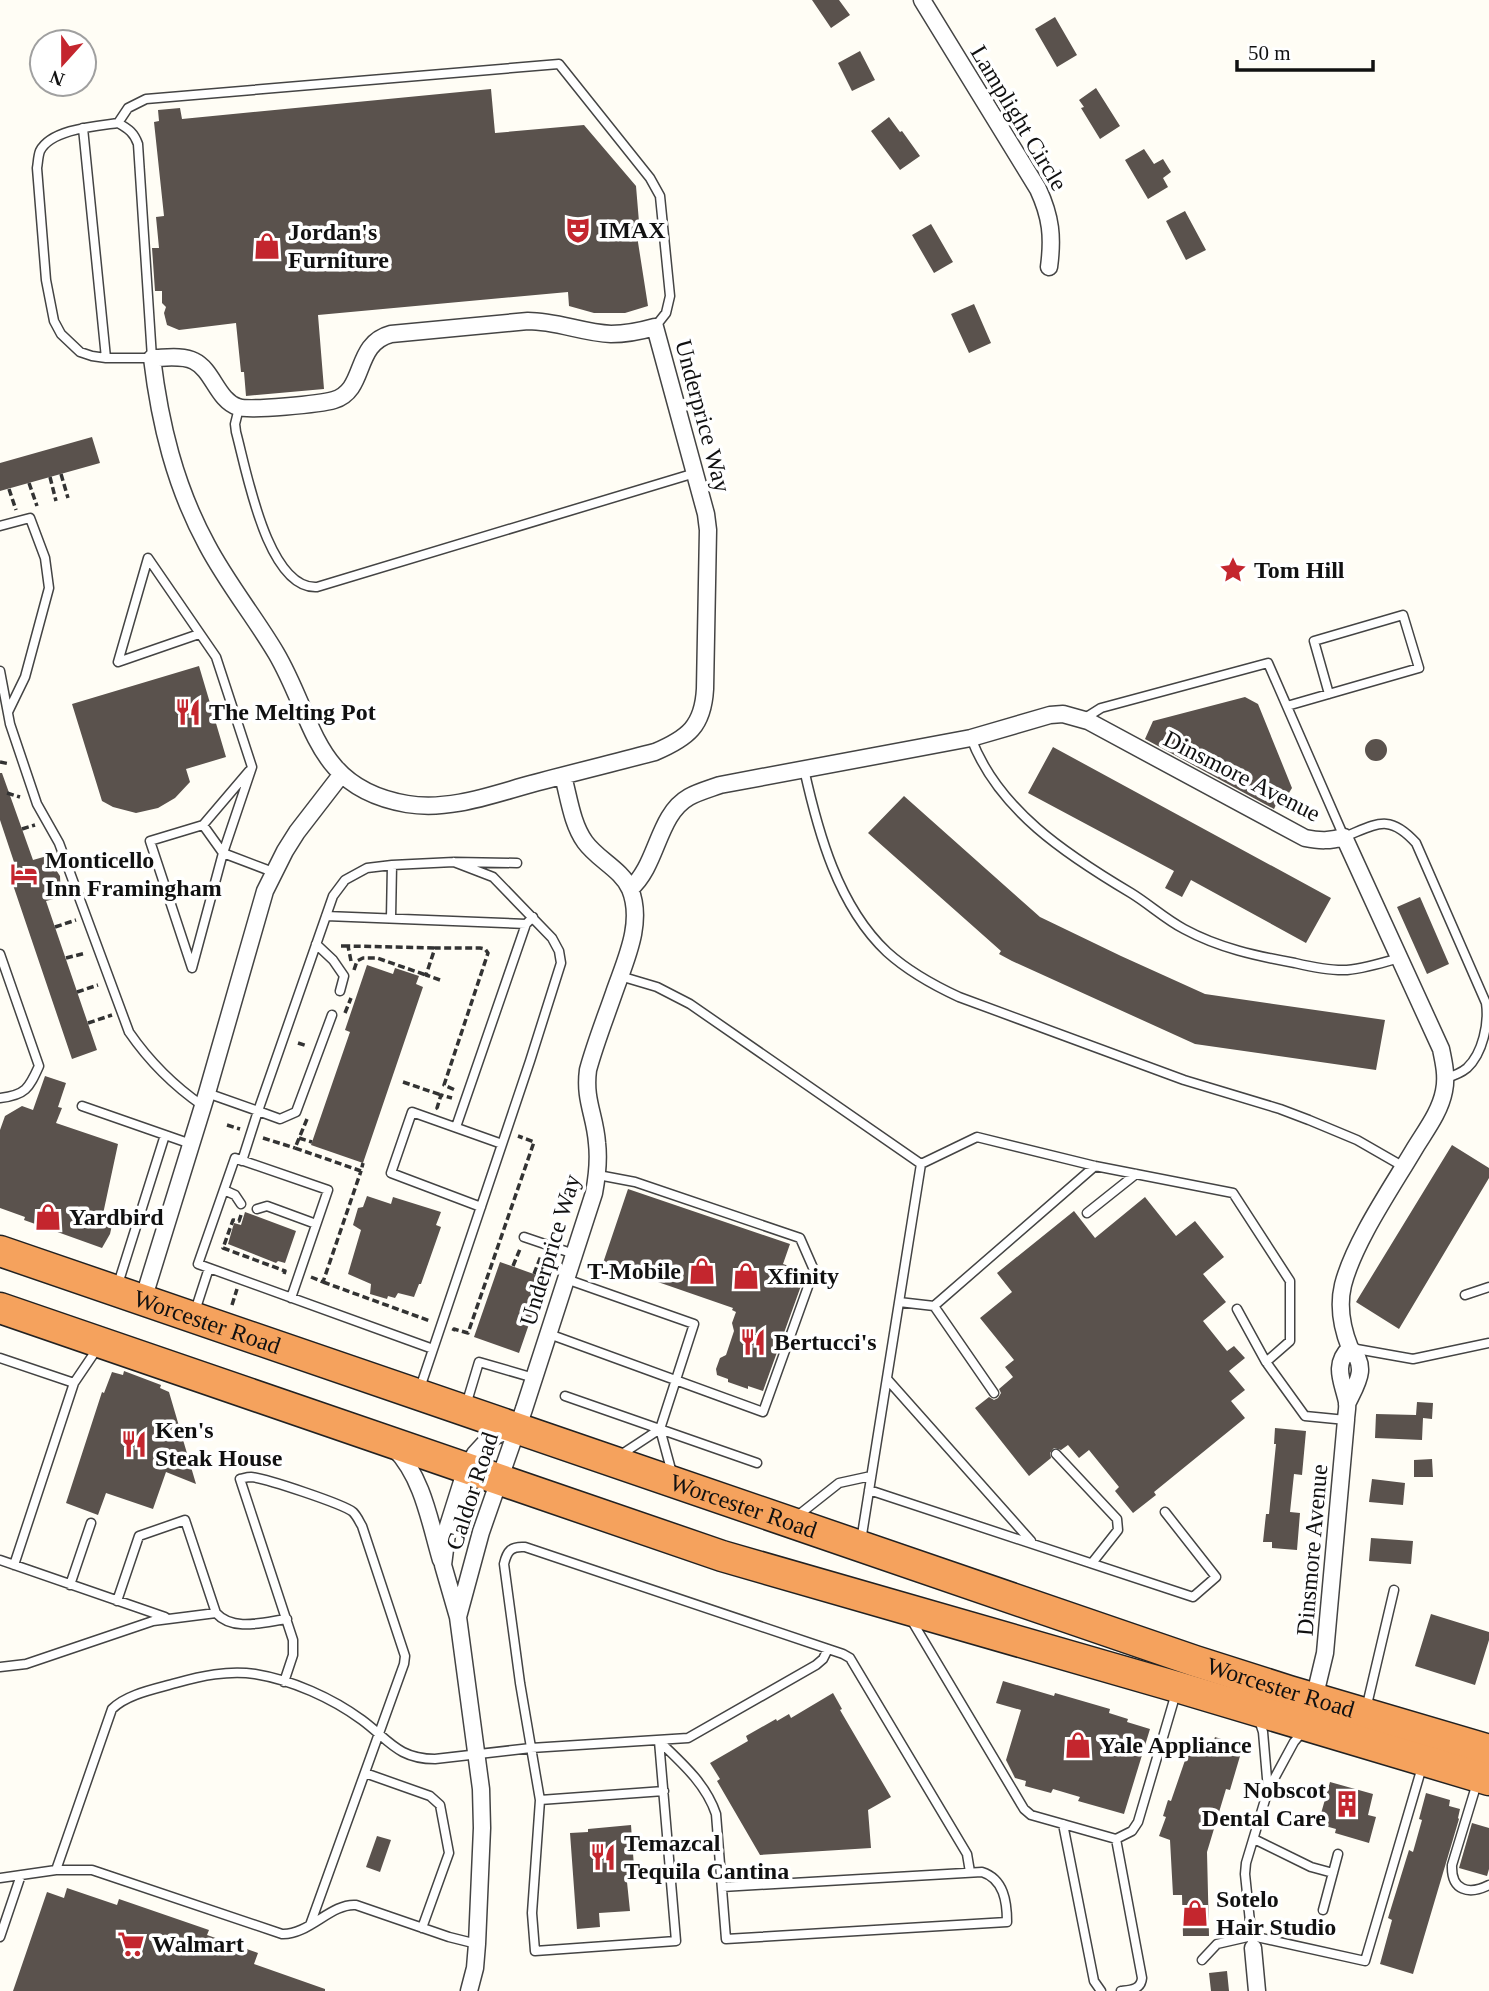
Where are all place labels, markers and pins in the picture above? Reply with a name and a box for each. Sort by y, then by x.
theatre icon: IMAX [563,215,593,245]
place label: IMAX [599,217,666,243]
place label: Jordan's Furniture [288,219,389,273]
shop icon: Jordan's Furniture [252,231,282,261]
place icon: Tom Hill [1218,555,1248,585]
place label: Tom Hill [1254,557,1345,583]
restaurant icon: The Melting Pot [173,697,203,727]
place label: The Melting Pot [209,699,376,725]
place label: Monticello Inn Framingham [45,847,222,901]
hotel icon: Monticello Inn Framingham [9,859,39,889]
shop icon: Yardbird [33,1202,63,1232]
place label: Yardbird [69,1204,164,1230]
shop icon: T-Mobile [687,1256,717,1286]
place label: T-Mobile [587,1258,681,1284]
shop icon: Xfinity [731,1261,761,1291]
place label: Xfinity [767,1263,839,1289]
restaurant icon: Bertucci's [738,1327,768,1357]
place label: Bertucci's [774,1329,877,1355]
place label: Ken's Steak House [155,1417,283,1471]
restaurant icon: Ken's Steak House [119,1429,149,1459]
shop icon: Yale Appliance [1063,1730,1093,1760]
place label: Yale Appliance [1099,1732,1252,1758]
place label: Nobscot Dental Care [1202,1777,1326,1831]
building icon: Nobscot Dental Care [1332,1789,1362,1819]
place label: Temazcal Tequila Cantina [624,1830,789,1884]
restaurant icon: Temazcal Tequila Cantina [588,1842,618,1872]
place label: Sotelo Hair Studio [1216,1886,1336,1940]
shop icon: Sotelo Hair Studio [1180,1898,1210,1928]
supermarket icon: Walmart [116,1929,146,1959]
place label: Walmart [152,1931,244,1957]

